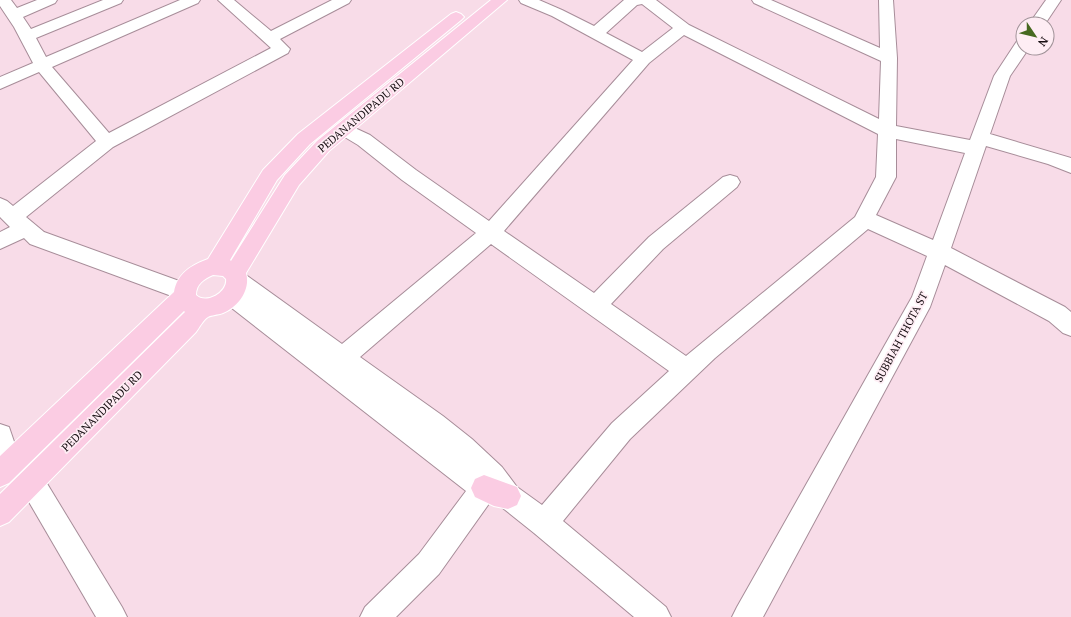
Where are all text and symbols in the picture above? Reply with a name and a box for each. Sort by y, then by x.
north arrow [1015,16,1055,56]
text: N [1035,34,1051,50]
street label: PEDANANDIPADU RD [315,75,407,155]
street label: SUBBIAH THOTA ST [871,289,931,385]
street label: PEDANANDIPADU RD [59,367,146,454]

